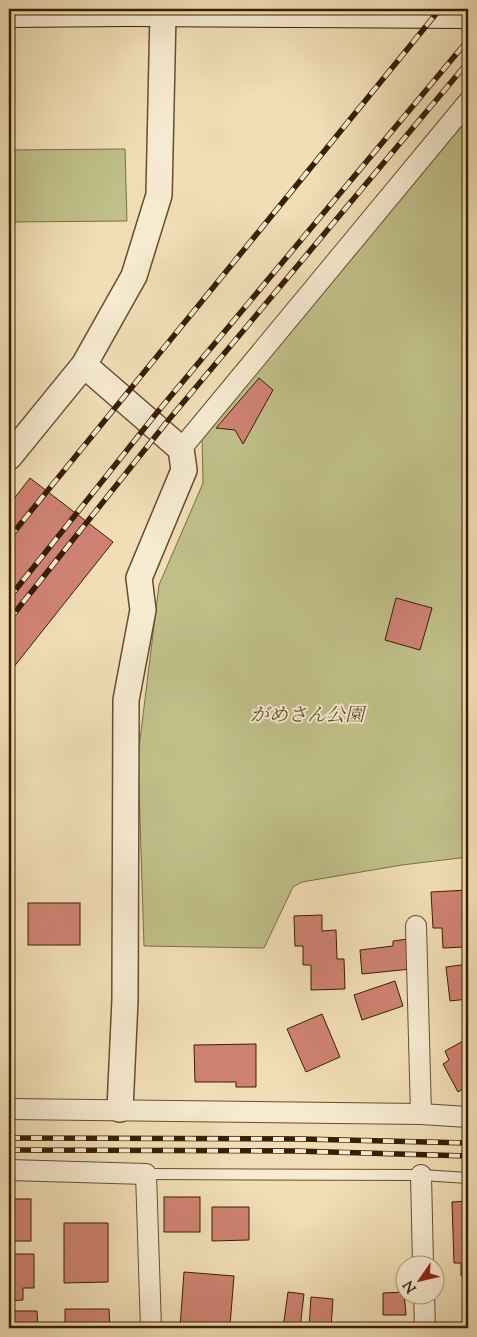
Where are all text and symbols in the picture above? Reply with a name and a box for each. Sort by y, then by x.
park label: がめさん公園 [250,703,367,730]
north arrow [394,1254,444,1304]
text: N [399,1276,422,1296]

